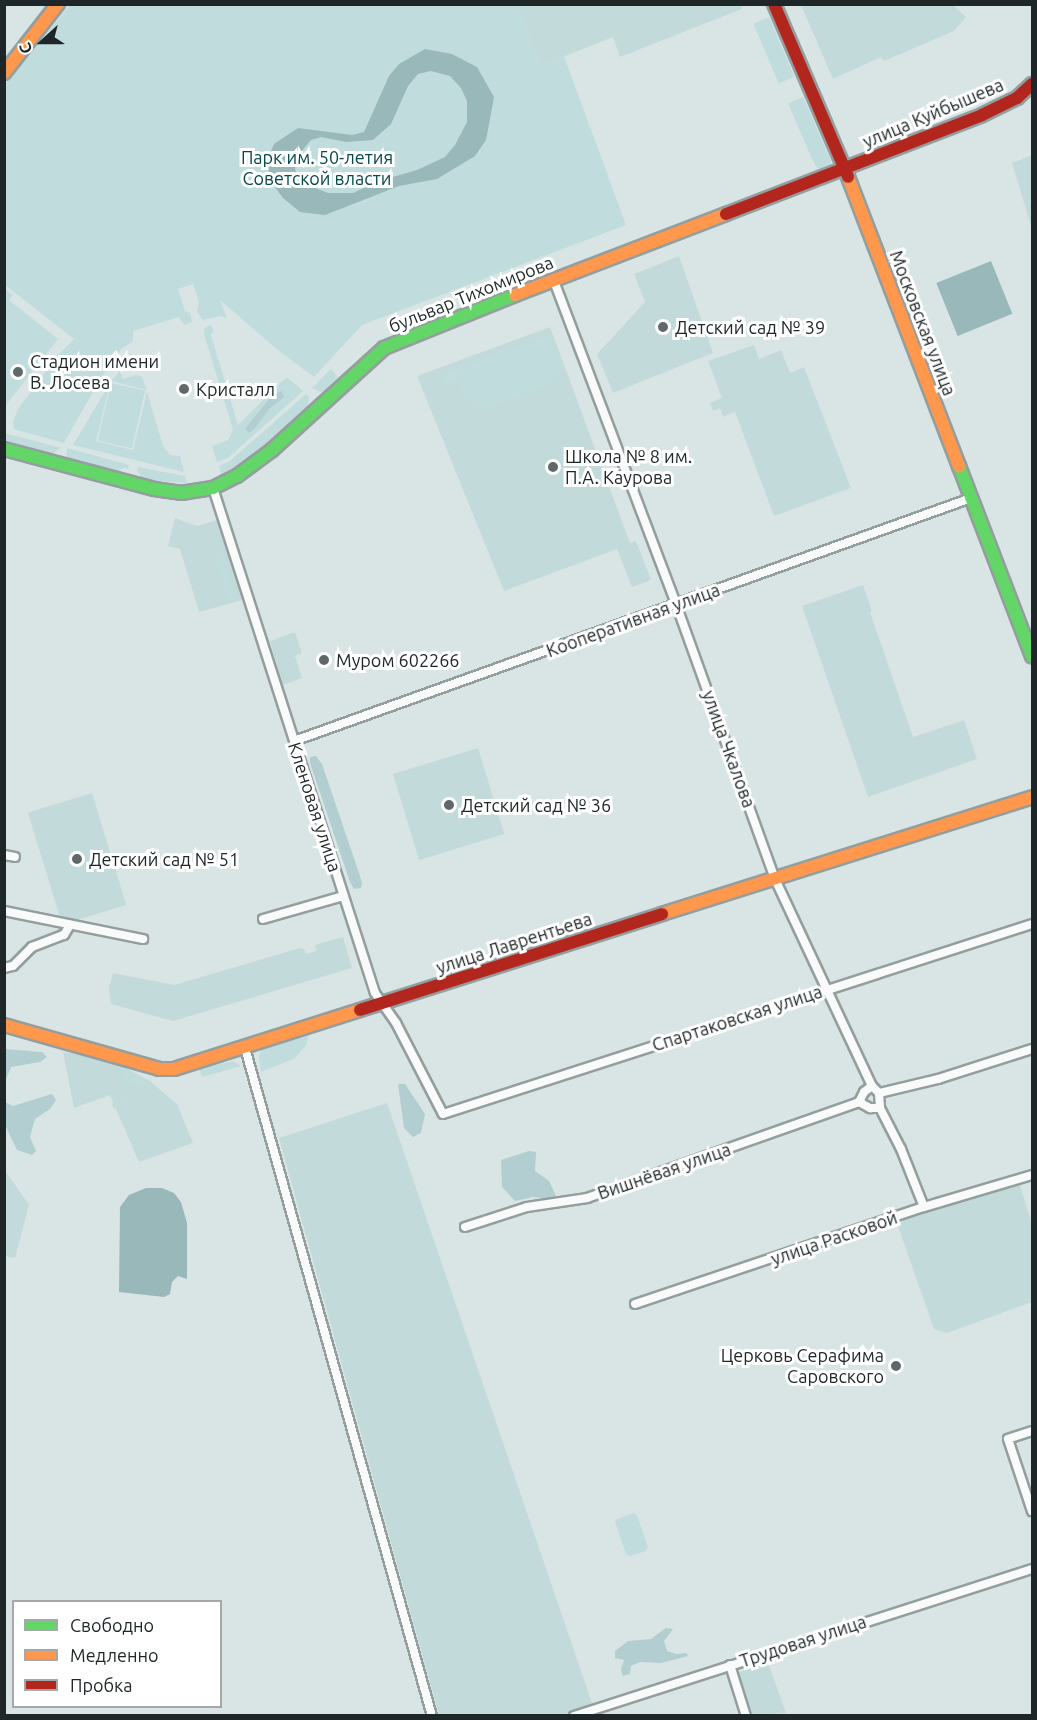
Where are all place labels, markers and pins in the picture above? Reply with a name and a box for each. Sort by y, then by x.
place label: Детский сад № 39 [675,316,825,338]
marker: Детский сад № 39 [656,320,670,334]
place label: Стадион имени В. Лосева [30,351,159,394]
marker: Стадион имени В. Лосева [11,365,25,379]
place label: Кристалл [196,378,275,400]
marker: Кристалл [177,382,191,396]
place label: Школа № 8 им. П.А. Каурова [565,446,692,488]
marker: Школа № 8 им. П.А. Каурова [546,460,560,474]
place label: Муром 602266 [336,649,459,671]
marker: Муром 602266 [317,653,331,667]
place label: Детский сад № 36 [461,794,611,816]
marker: Детский сад № 36 [442,798,456,812]
place label: Детский сад № 51 [89,848,239,870]
marker: Детский сад № 51 [70,852,84,866]
place label: Церковь Серафима Саровского [721,1345,884,1388]
marker: Церковь Серафима Саровского [889,1359,903,1373]

